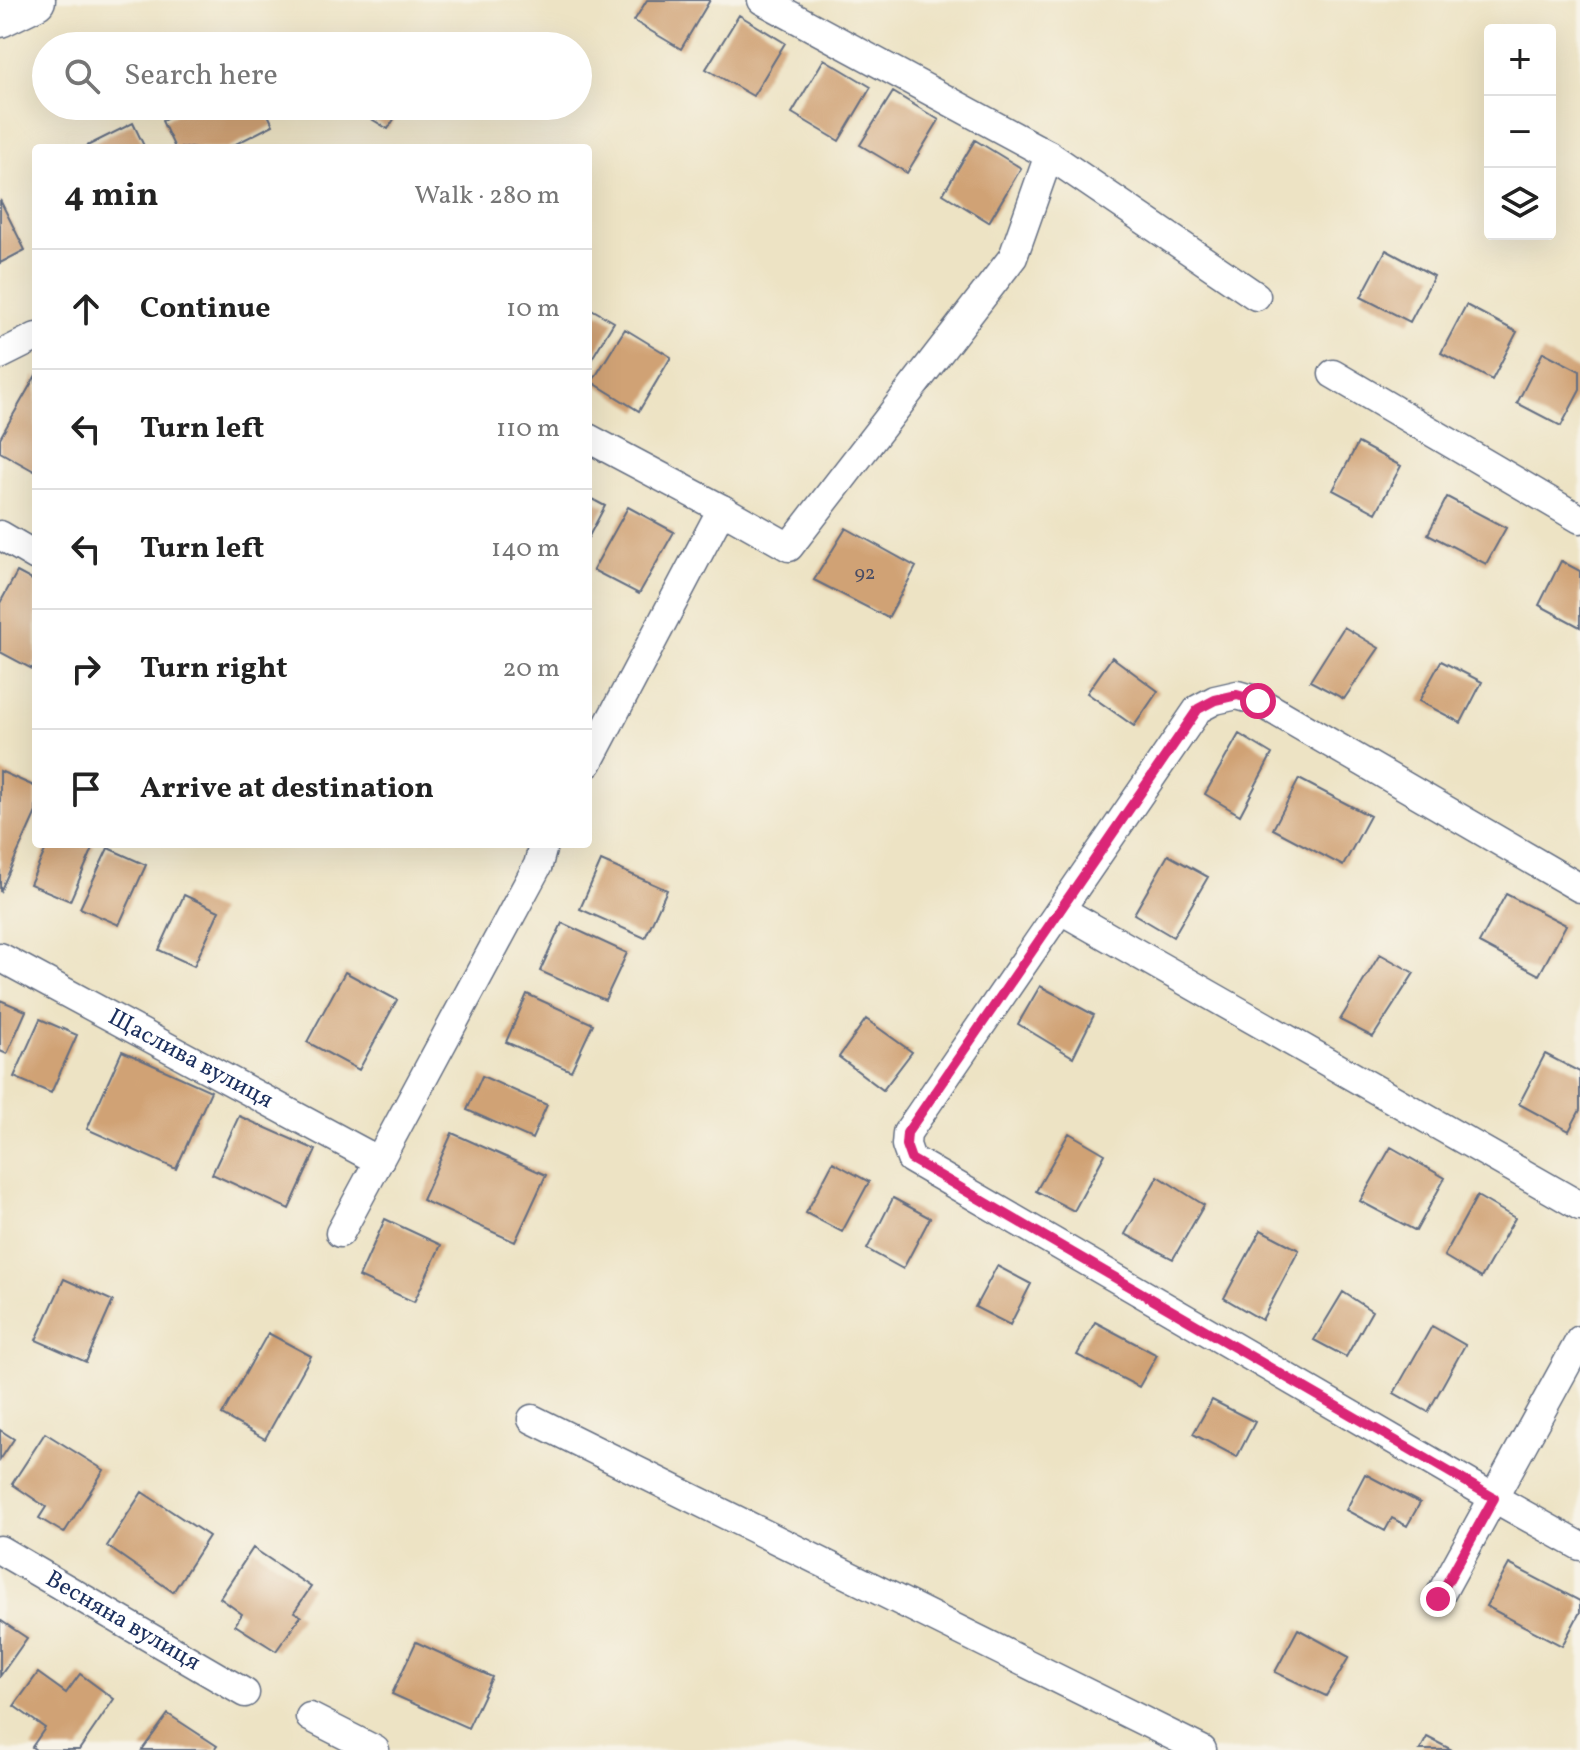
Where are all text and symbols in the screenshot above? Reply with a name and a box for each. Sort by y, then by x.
map controls [1484,24,1556,240]
button: + [1484,24,1556,96]
search box [32,32,592,120]
icon: search [60,54,104,98]
text: Search here [124,55,278,97]
button: − [1484,96,1556,168]
button: layers [1484,168,1556,240]
text: 4 min [64,173,159,220]
text: Walk · 280 m [414,178,560,214]
icon: ahead [64,287,108,331]
text: Continue [140,288,271,330]
text: 10 m [506,291,560,327]
icon: left [64,407,108,451]
text: Turn left [140,408,264,450]
text: 110 m [496,411,560,447]
icon: left [64,527,108,571]
text: Turn left [140,528,264,570]
text: 140 m [491,531,560,567]
house number: 92 [854,560,876,588]
icon: right [64,647,108,691]
text: Turn right [140,648,288,690]
text: 20 m [502,651,560,687]
route start [1240,683,1276,719]
icon: arrive [64,767,108,811]
text: Arrive at destination [140,768,434,810]
street label: Щаслива вулиця [101,1001,279,1118]
street label: Весняна вулиця [39,1563,206,1680]
route end [1420,1581,1456,1617]

